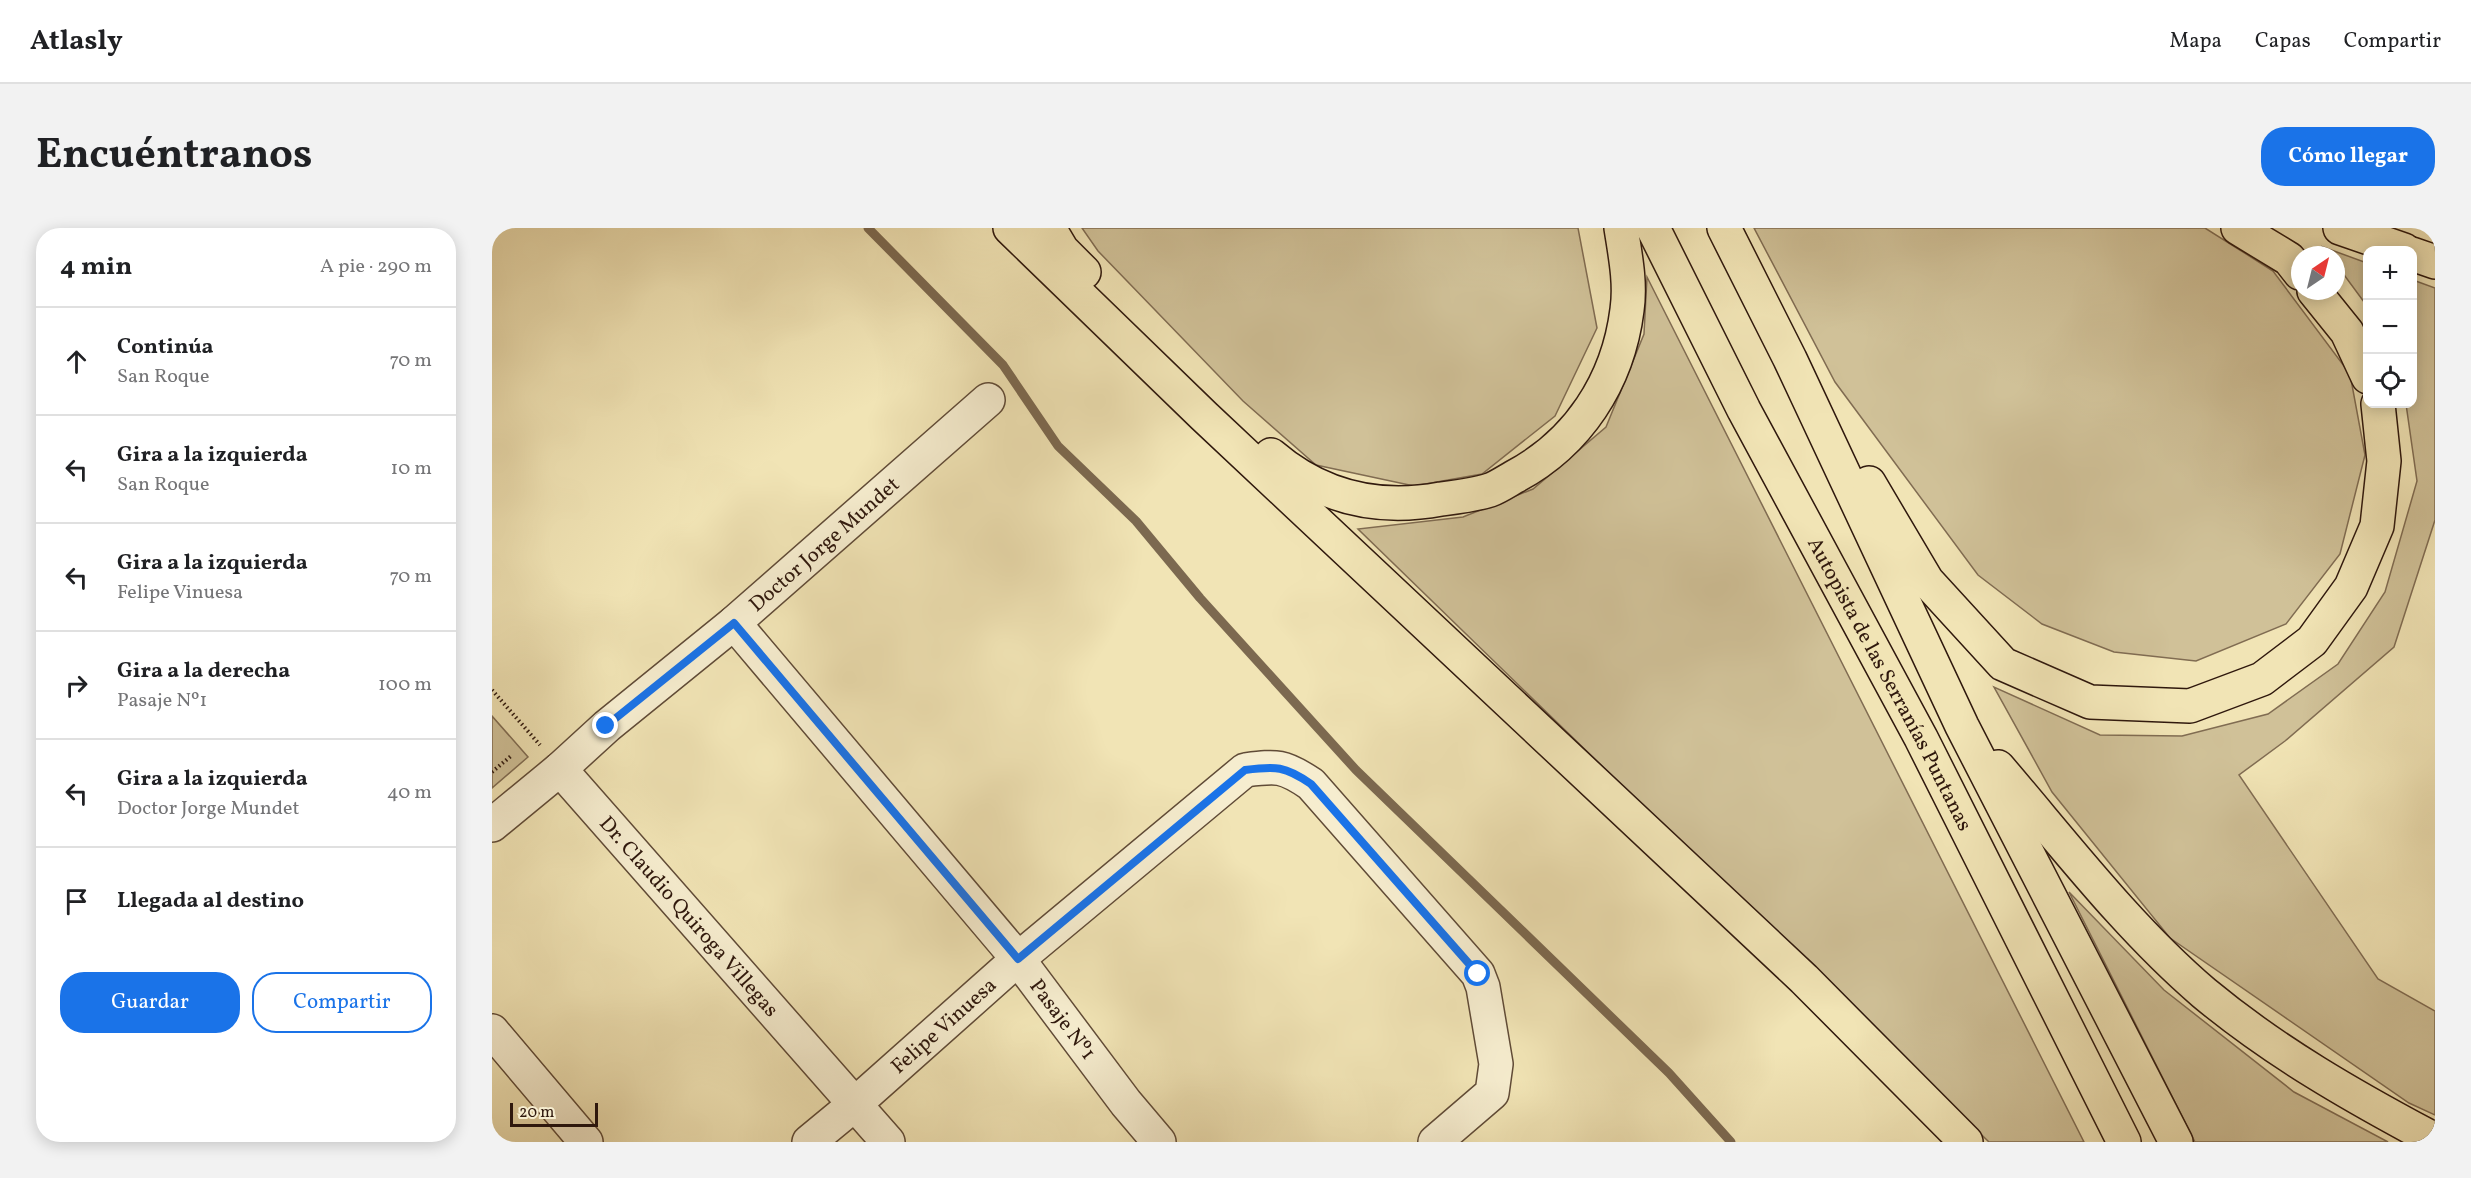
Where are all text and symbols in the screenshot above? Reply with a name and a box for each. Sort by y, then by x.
text: Atlasly [30,22,123,61]
text: Mapa [2170,27,2222,56]
text: Capas [2255,27,2311,56]
text: Compartir [2344,27,2441,56]
text: Encuéntranos [36,127,312,186]
button: Cómo llegar [2261,127,2435,186]
north arrow [2291,246,2345,300]
map controls [2363,246,2417,408]
button: + [2363,246,2417,300]
text: 4 min [60,249,132,285]
text: A pie · 290 m [320,253,432,281]
button: − [2363,300,2417,354]
text: Continúa [117,332,214,363]
icon: ahead [60,345,93,378]
text: 70 m [389,347,432,375]
button: locate [2363,354,2417,408]
text: San Roque [117,363,210,391]
text: Gira a la izquierda [117,440,308,471]
icon: left [60,453,93,486]
text: 10 m [391,455,432,483]
text: San Roque [117,471,210,499]
street label: Doctor Jorge Mundet [743,471,907,619]
street label: Autopista de las Serranías Puntanas [1799,532,1978,836]
text: Gira a la izquierda [117,548,308,579]
icon: left [60,561,93,594]
text: 70 m [389,563,432,591]
text: Felipe Vinuesa [117,579,243,607]
text: Gira a la derecha [117,656,290,687]
icon: right [60,669,93,702]
text: 100 m [378,671,432,699]
text: Pasaje Nº1 [117,687,207,715]
route end [592,712,618,738]
text: Gira a la izquierda [117,764,308,795]
icon: left [60,777,93,810]
text: 40 m [387,779,432,807]
text: Doctor Jorge Mundet [117,795,300,823]
street label: Dr. Claudio Quiroga Villegas [592,810,785,1024]
icon: arrive [60,885,93,918]
text: Llegada al destino [117,886,304,917]
route start [1464,960,1490,986]
button: Guardar [60,972,240,1033]
button: Compartir [252,972,432,1033]
street label: Felipe Vinuesa [885,972,1004,1081]
street label: Pasaje Nº1 [1022,973,1102,1066]
scale bar [510,1100,598,1128]
text: 20 m [519,1102,554,1124]

